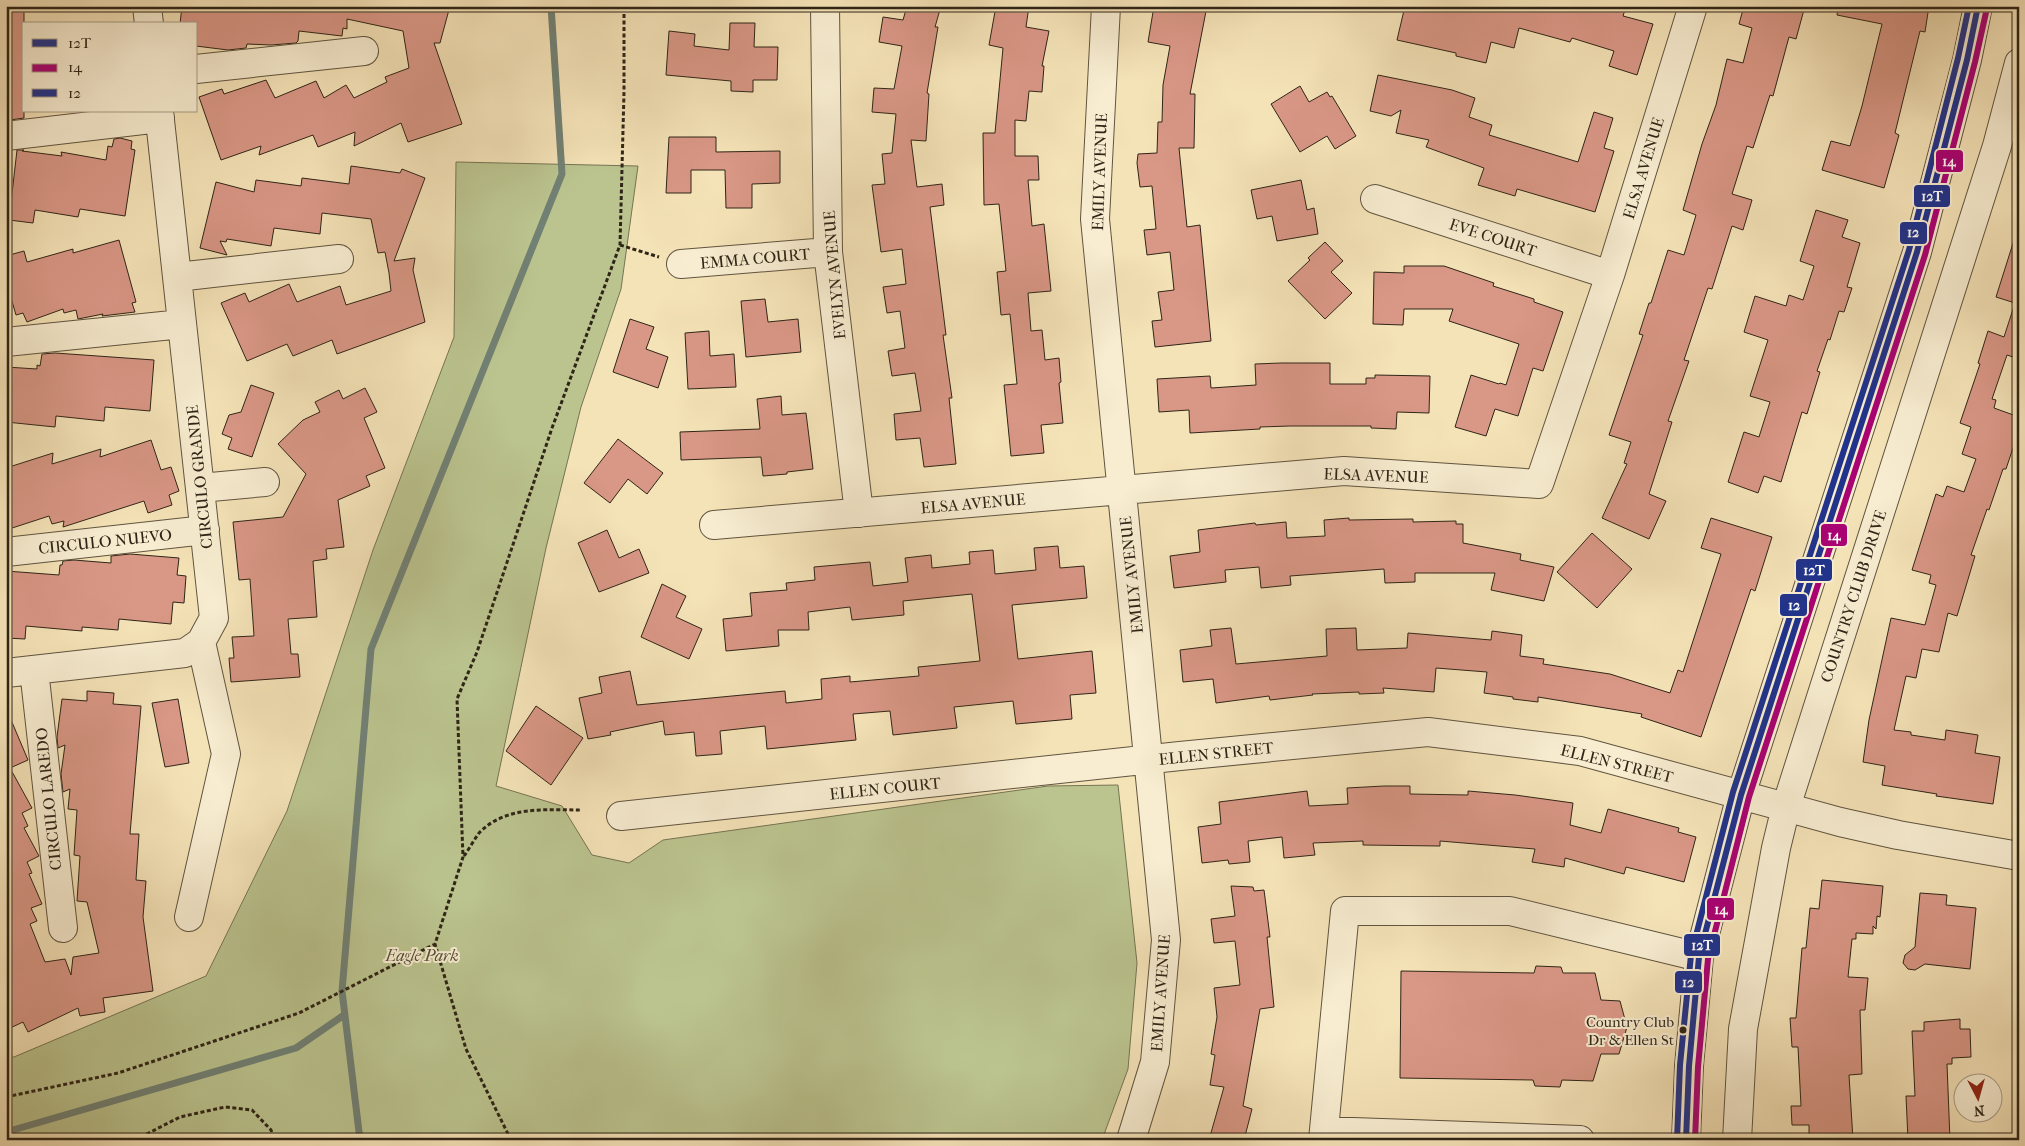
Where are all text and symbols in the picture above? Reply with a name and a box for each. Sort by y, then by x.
legend [22,22,198,112]
text: 12T [68,34,92,52]
text: 14 [68,58,83,76]
text: 12 [68,84,81,102]
street label: EMILY AVENUE [1088,113,1111,231]
street label: ELSA AVENUE [1619,115,1668,221]
line badge: 14 [1935,149,1964,173]
text: 14 [1942,153,1956,170]
line badge: 12T [1913,184,1951,208]
text: 12T [1921,188,1943,205]
street label: EVELYN AVENUE [819,209,850,340]
street label: EVE COURT [1447,214,1539,261]
line badge: 12 [1899,221,1928,245]
text: 12 [1907,224,1919,241]
street label: EMMA COURT [699,244,811,273]
street label: CIRCULO GRANDE [182,404,216,550]
street label: ELSA AVENUE [1323,464,1429,487]
street label: ELSA AVENUE [920,489,1027,518]
street label: COUNTRY CLUB DRIVE [1817,507,1890,685]
street label: EMILY AVENUE [1116,515,1147,635]
line badge: 14 [1820,523,1848,547]
street label: CIRCULO NUEVO [37,525,173,558]
text: 14 [1827,527,1841,544]
line badge: 12T [1795,558,1833,582]
text: 12T [1803,562,1825,579]
line badge: 12 [1779,593,1808,617]
text: 12 [1788,597,1800,614]
street label: CIRCULO LAREDO [32,727,65,871]
street label: ELLEN STREET [1158,738,1275,769]
street label: ELLEN STREET [1559,740,1675,787]
street label: ELLEN COURT [828,773,942,804]
line badge: 14 [1706,897,1735,921]
text: 14 [1714,901,1728,918]
street label: EMILY AVENUE [1147,933,1174,1052]
line badge: 12T [1683,933,1721,957]
text: 12T [1691,937,1713,954]
park label: Eagle Park [384,946,459,965]
line badge: 12 [1674,970,1703,994]
text: 12 [1682,974,1694,991]
place label: Country Club Dr & Ellen St [1586,1013,1675,1049]
marker: Country Club Dr & Ellen St [1678,1025,1688,1035]
north arrow [1952,1074,2002,1124]
text: N [1973,1101,1985,1119]

